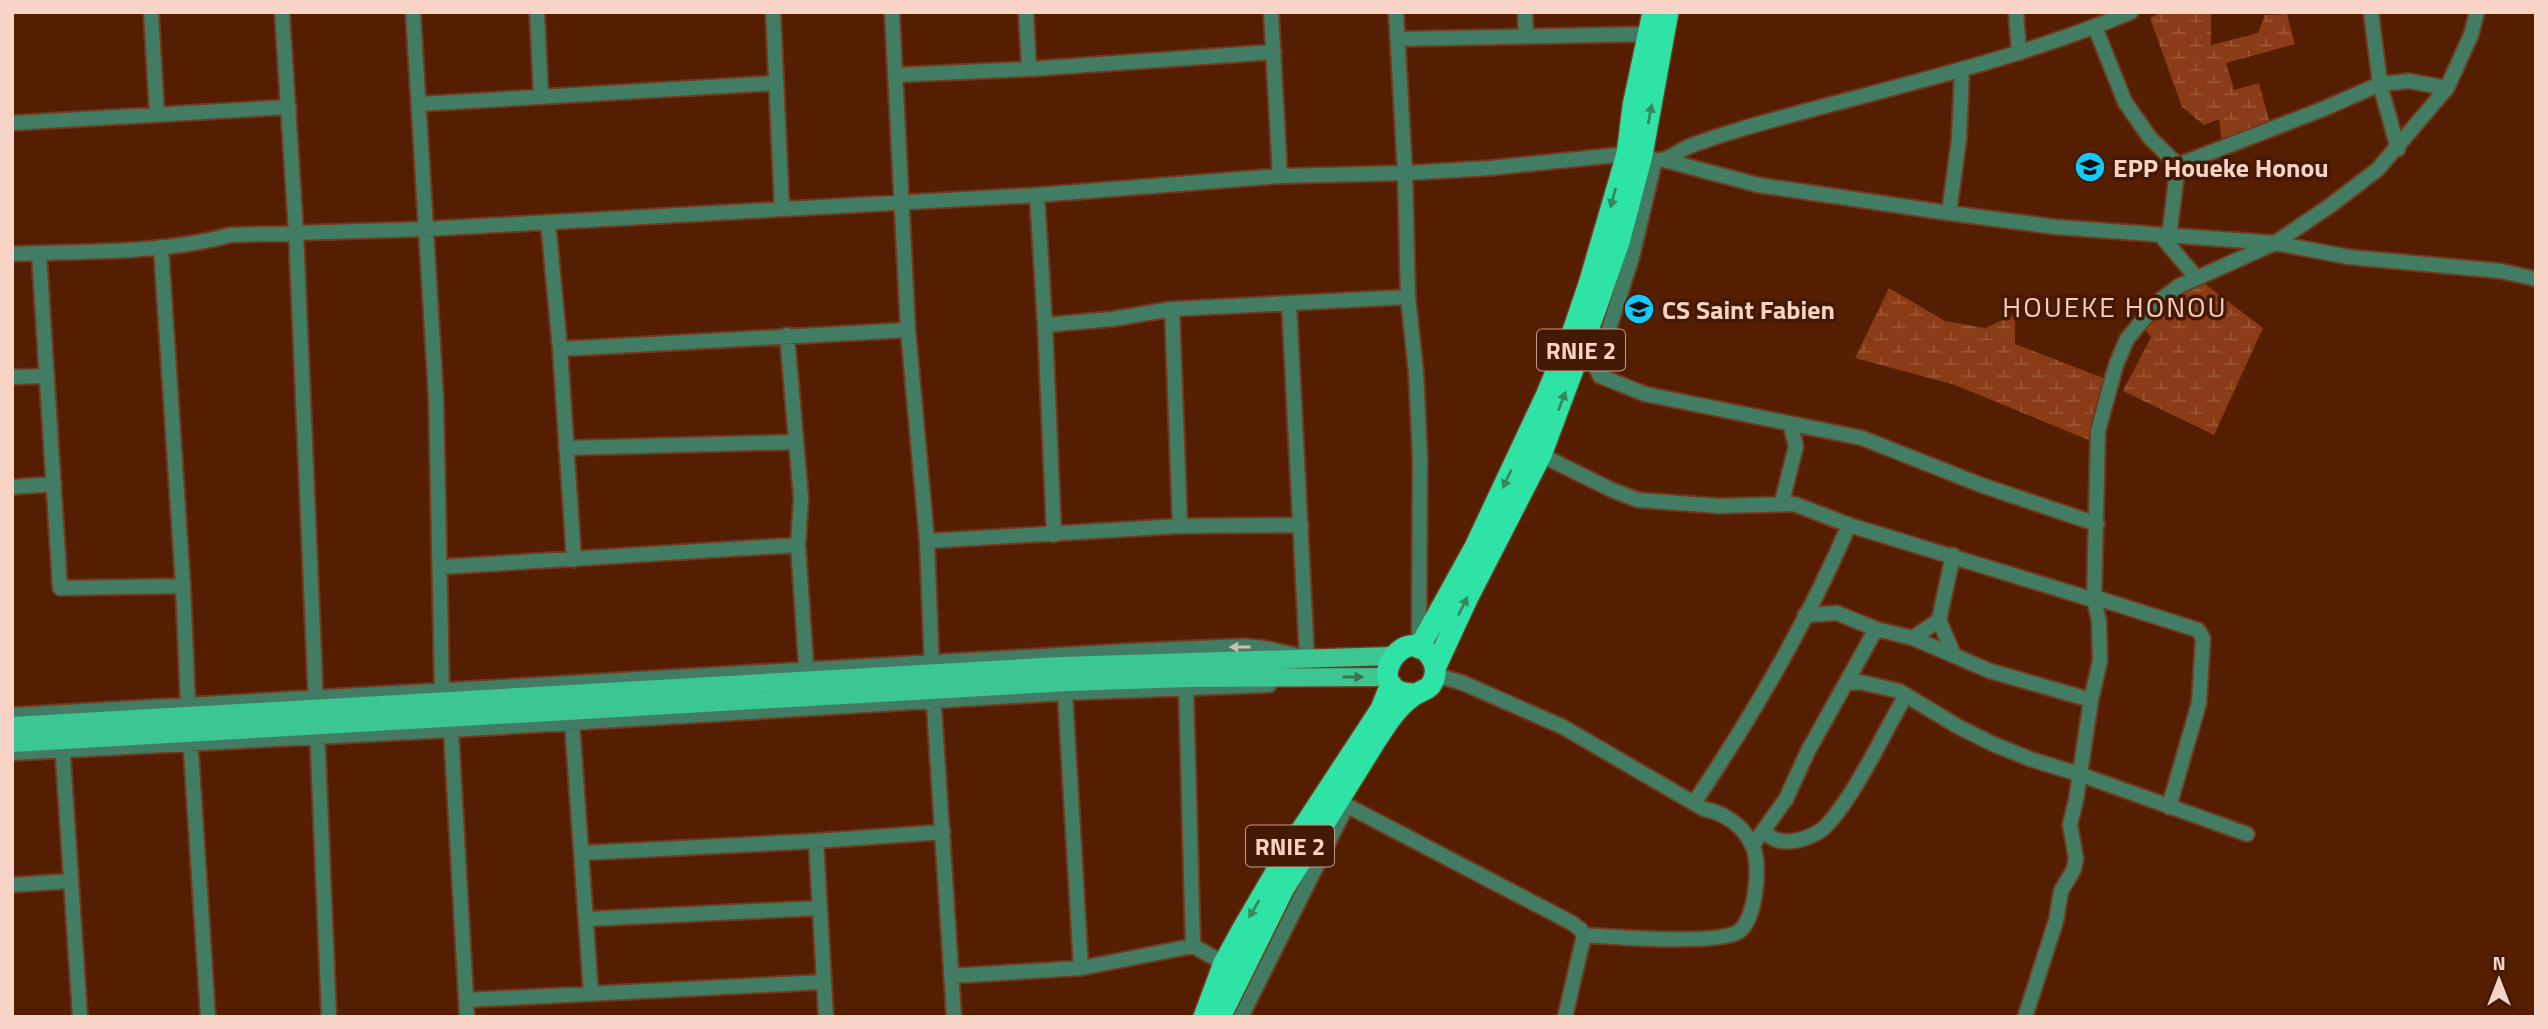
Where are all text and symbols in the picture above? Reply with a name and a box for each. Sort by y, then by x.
one-way arrow [1644,103,1655,125]
place label: EPP Houeke Honou [2113,148,2329,187]
school or university icon: EPP Houeke Honou [2073,150,2107,184]
one-way arrow [1607,188,1618,210]
district label: HOUEKE HONOU [2002,285,2228,328]
place label: CS Saint Fabien [1662,290,1835,329]
school or university icon: CS Saint Fabien [1622,292,1656,326]
road number: RNIE 2 [1537,330,1625,370]
one-way arrow [1557,391,1568,412]
one-way arrow [1501,469,1513,489]
one-way arrow [1458,596,1469,616]
one-way arrow [1229,641,1251,653]
one-way arrow [1342,671,1364,683]
road number: RNIE 2 [1246,826,1334,866]
one-way arrow [1248,900,1260,919]
north arrow [2464,945,2534,1015]
text: N [2492,948,2506,977]

